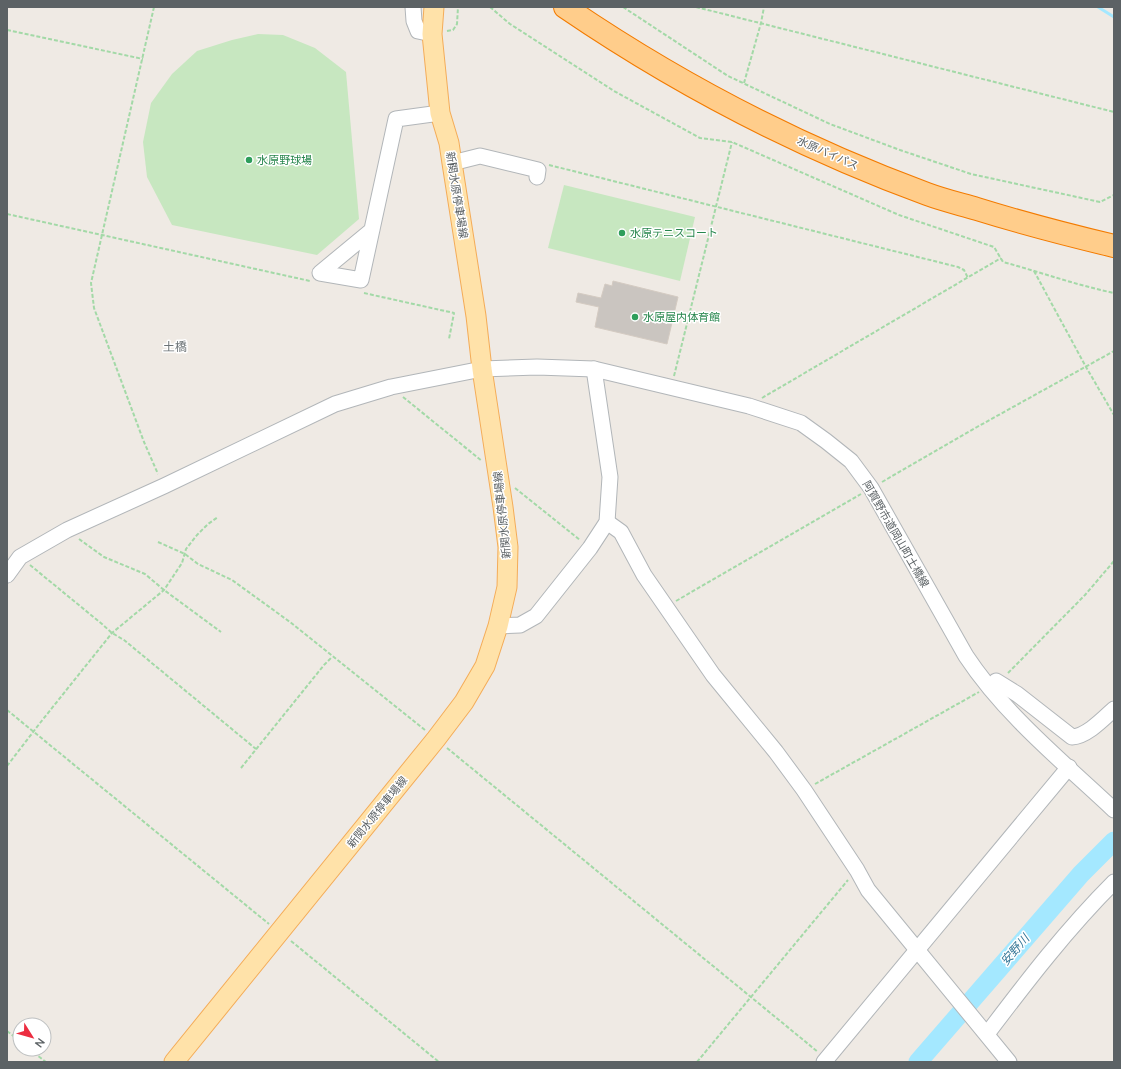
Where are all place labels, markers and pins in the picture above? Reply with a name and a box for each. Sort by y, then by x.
place label: 水原野球場 [257,153,312,168]
marker: 水原野球場 [244,155,254,165]
place label: 水原テニスコート [630,226,718,241]
marker: 水原テニスコート [617,228,627,238]
place label: 水原屋内体育館 [643,310,720,325]
marker: 水原屋内体育館 [630,312,640,322]

